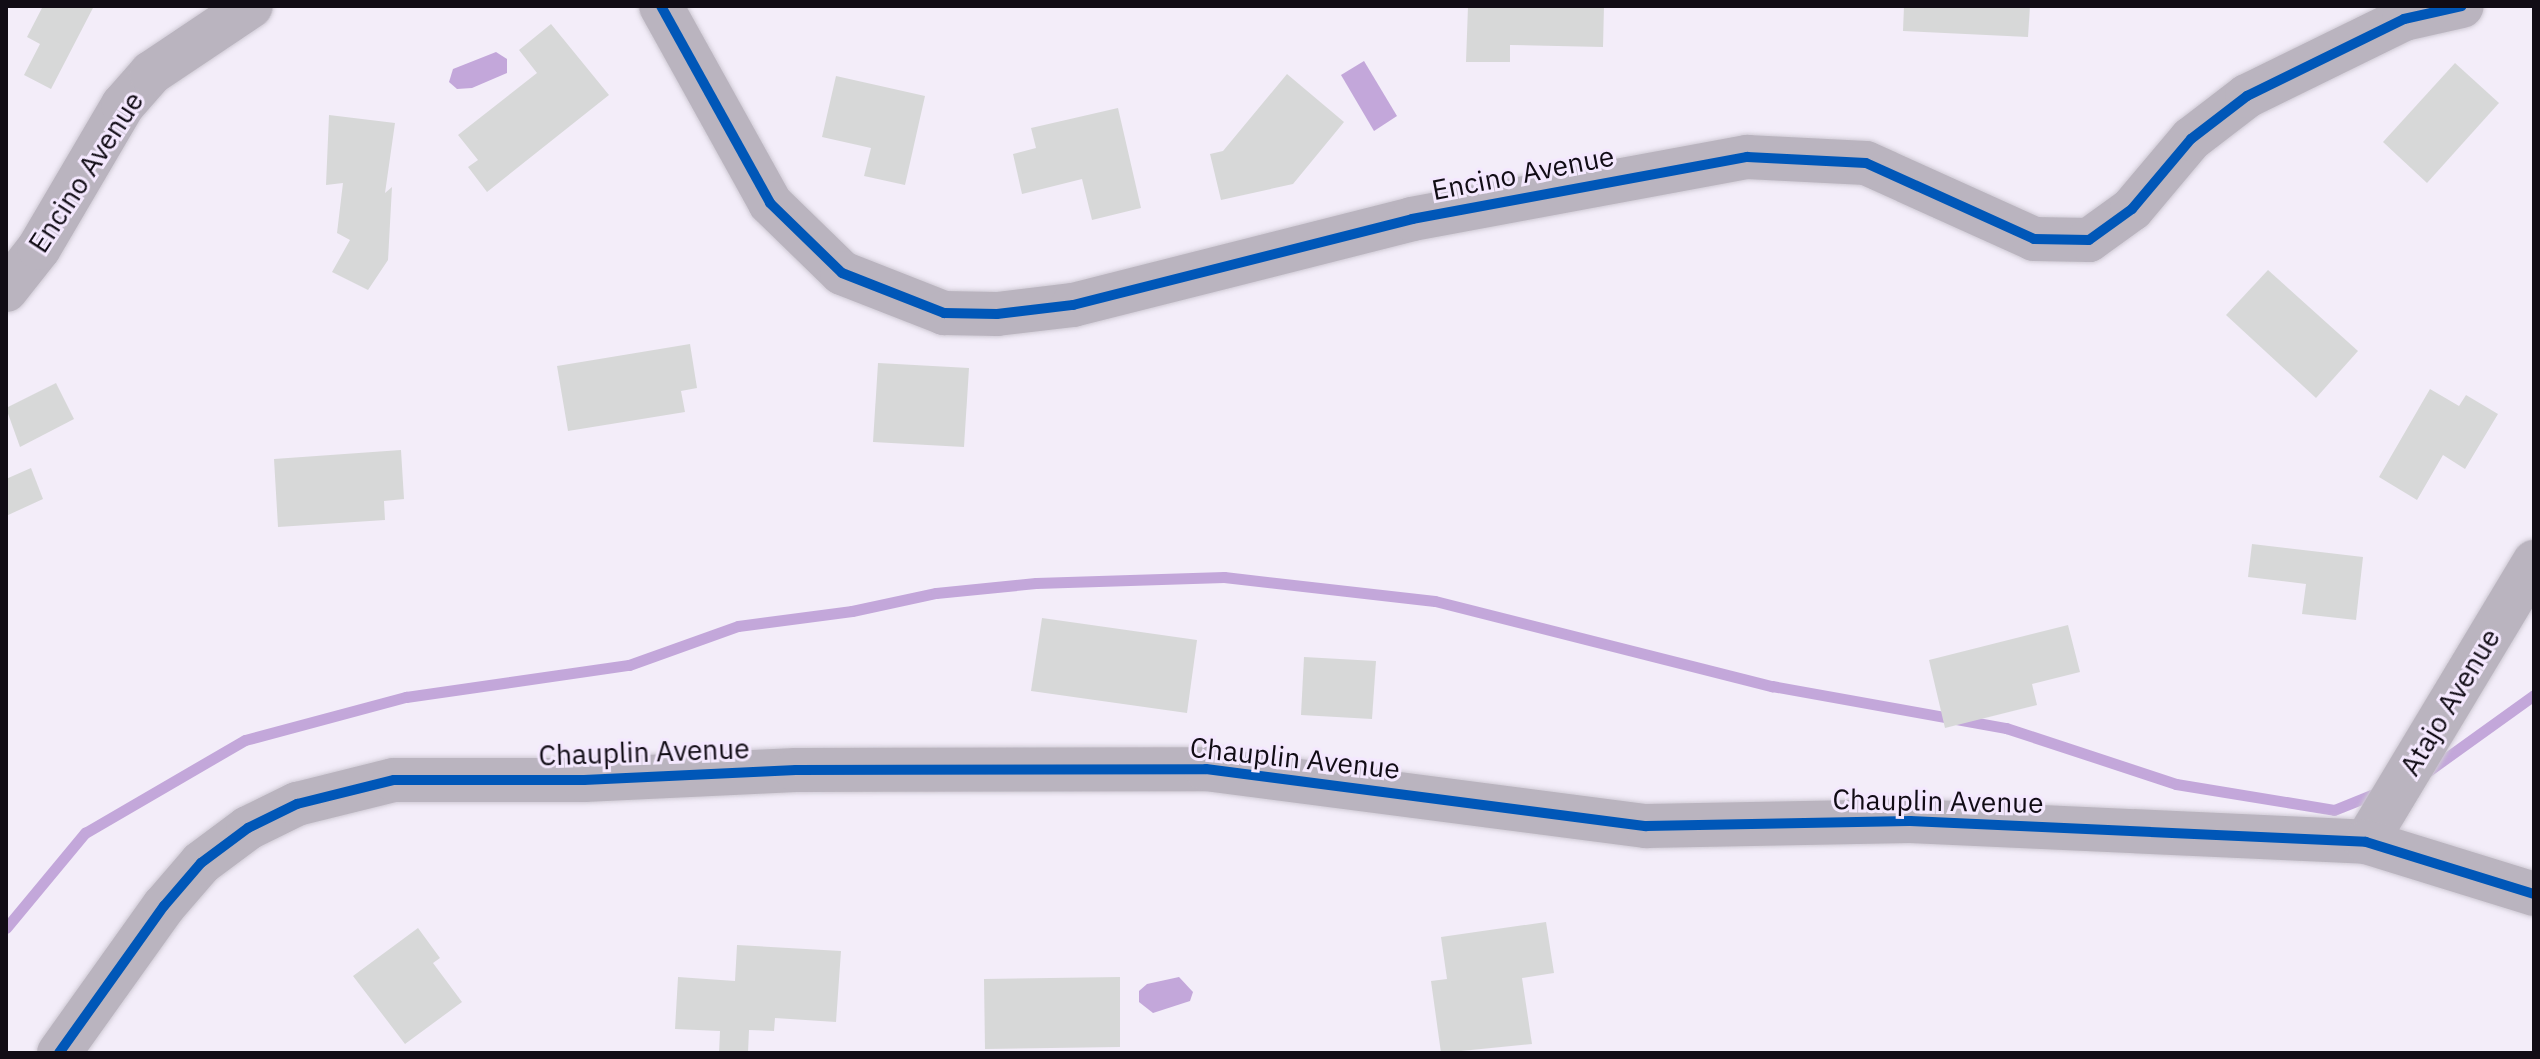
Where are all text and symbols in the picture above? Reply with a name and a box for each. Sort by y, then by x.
street label: Encino Avenue [22,85,150,259]
street label: Encino Avenue [1429,139,1617,207]
street label: Atajo Avenue [2393,622,2507,782]
street label: Chauplin Avenue [1188,730,1402,786]
street label: Chauplin Avenue [538,732,750,772]
street label: Chauplin Avenue [1832,782,2044,820]

